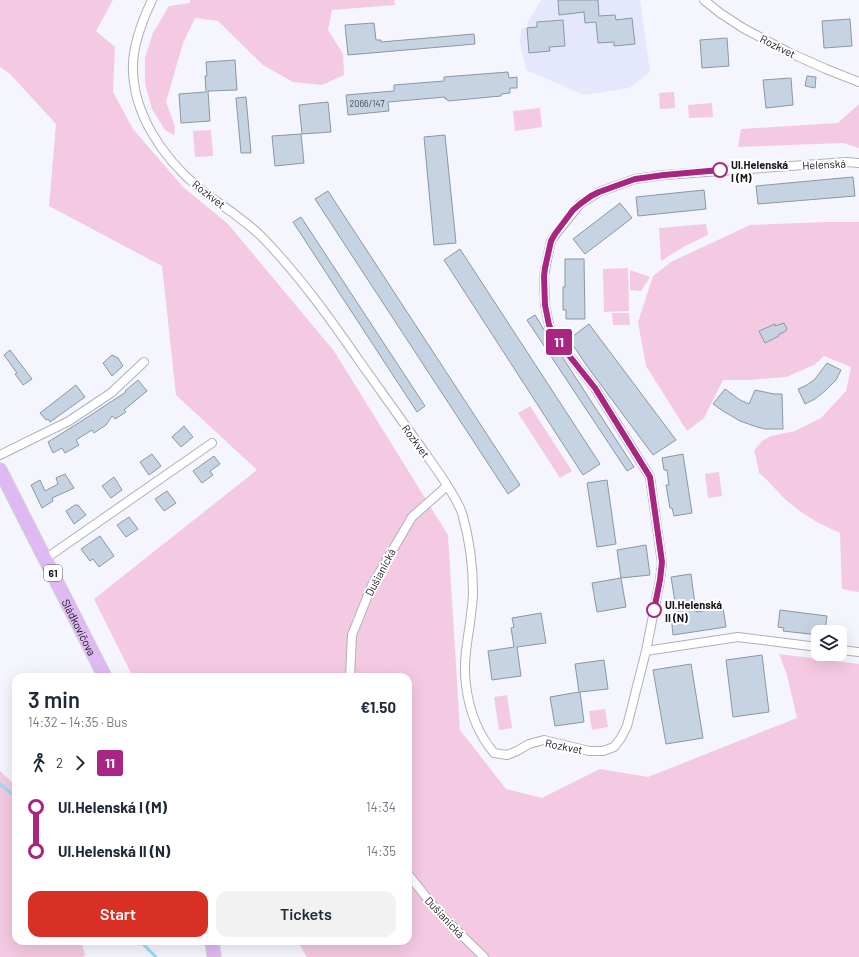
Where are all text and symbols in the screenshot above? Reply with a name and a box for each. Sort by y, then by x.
street label: Rozkvet [758,32,798,60]
house number: 2066/147 [350,98,385,109]
street label: Helenská [802,156,846,172]
place label: Ul.Helenská I (M) [731,158,788,184]
marker: Ul.Helenská I (M) [712,162,728,178]
street label: Rozkvet [190,177,228,211]
line badge: 11 [541,329,577,355]
text: 11 [554,333,564,350]
street label: Rozkvet [400,422,432,460]
street label: Dušianická [362,546,398,598]
road number: 61 [44,565,62,581]
street label: Sládkovičova [60,596,99,657]
place label: Ul.Helenská II (N) [665,598,722,624]
marker: Ul.Helenská II (N) [646,602,662,618]
map controls [811,625,847,661]
button: layers [811,625,847,661]
text: 3 min [28,686,80,712]
text: €1.50 [360,698,396,716]
text: 14:32 – 14:35 · Bus [28,714,127,730]
street label: Rozkvet [544,736,584,756]
icon: walk [28,752,50,774]
icon: forward [69,752,91,774]
text: 11 [105,754,115,771]
text: 2 [56,755,63,771]
text: Ul.Helenská I (M) [58,798,167,816]
text: 14:34 [366,799,396,815]
text: Ul.Helenská II (N) [58,842,170,860]
text: 14:35 [367,843,396,859]
button: Start [28,891,208,937]
button: Tickets [216,891,396,937]
street label: Dušianická [423,894,467,940]

